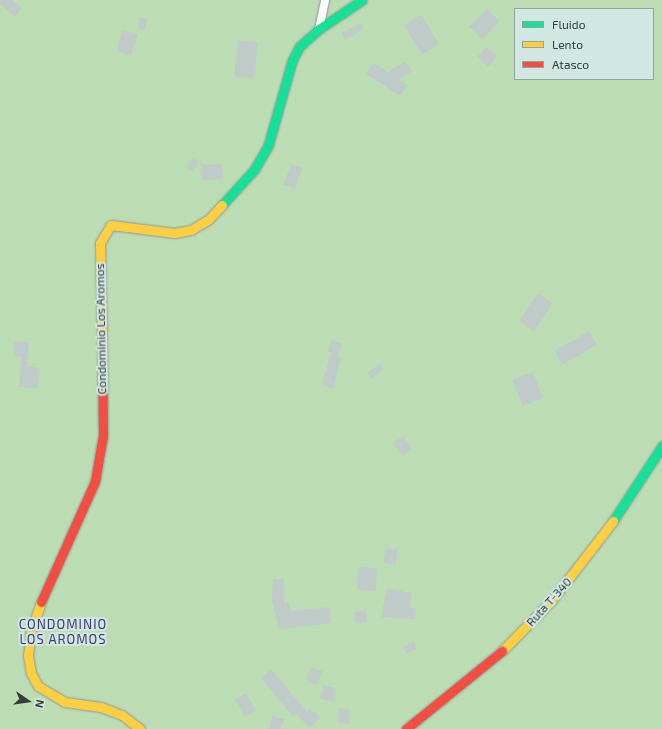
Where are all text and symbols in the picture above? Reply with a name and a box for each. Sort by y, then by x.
legend [514,8,654,80]
text: Fluido [552,17,586,31]
text: Lento [552,37,583,51]
text: Atasco [552,57,589,71]
street label: Condominio Los Aromos [93,263,109,395]
street label: Ruta T-340 [523,574,575,630]
district label: CONDOMINIO LOS AROMOS [19,617,107,648]
north arrow [8,681,48,721]
text: N [33,698,47,709]

